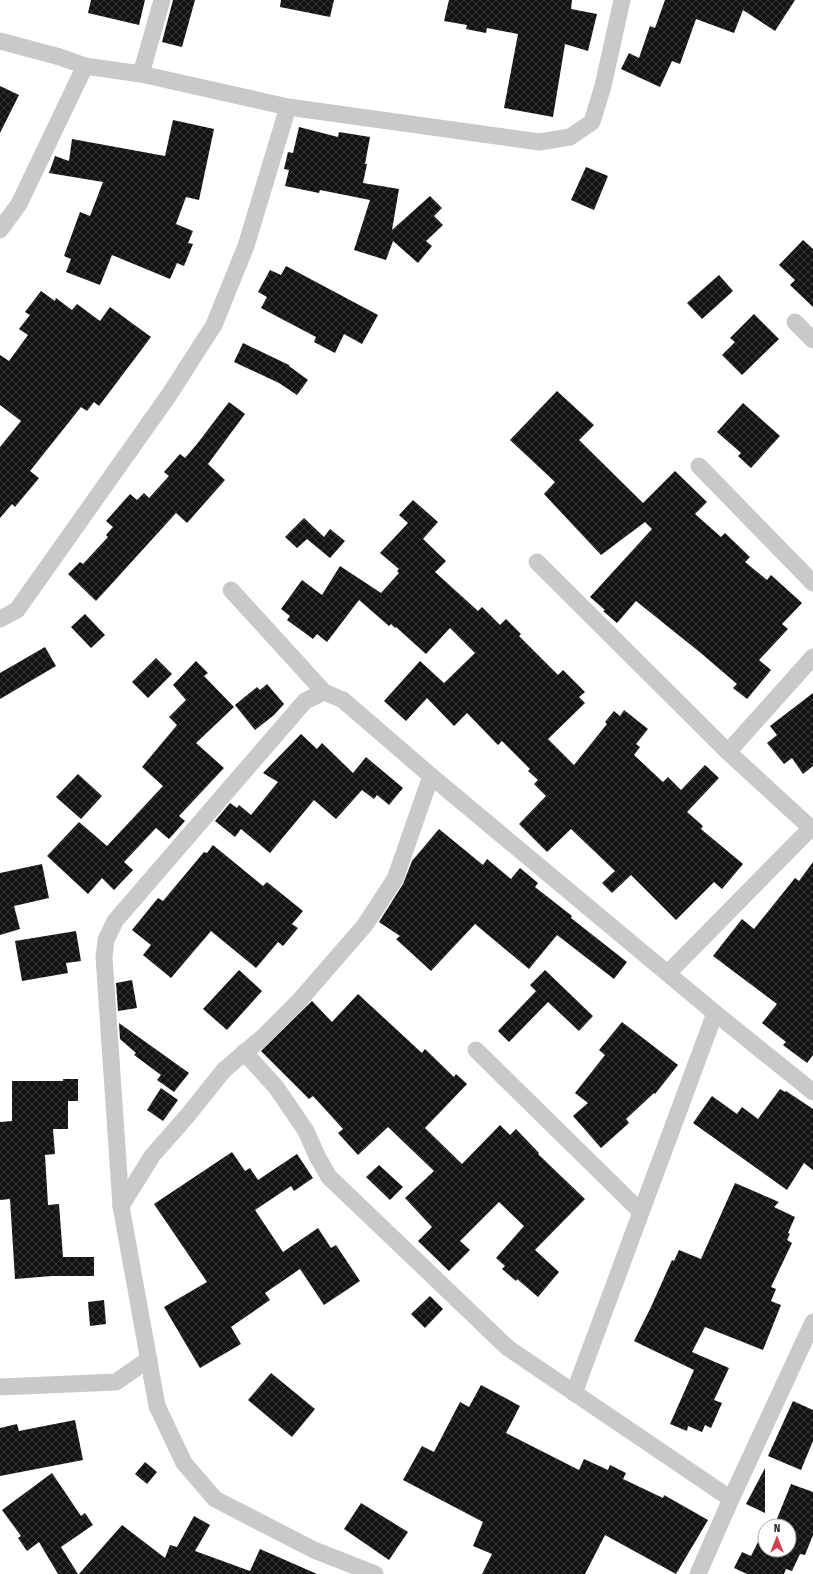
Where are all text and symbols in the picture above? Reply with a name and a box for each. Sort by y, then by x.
north arrow [757,1518,797,1558]
text: N [774,1522,780,1535]

